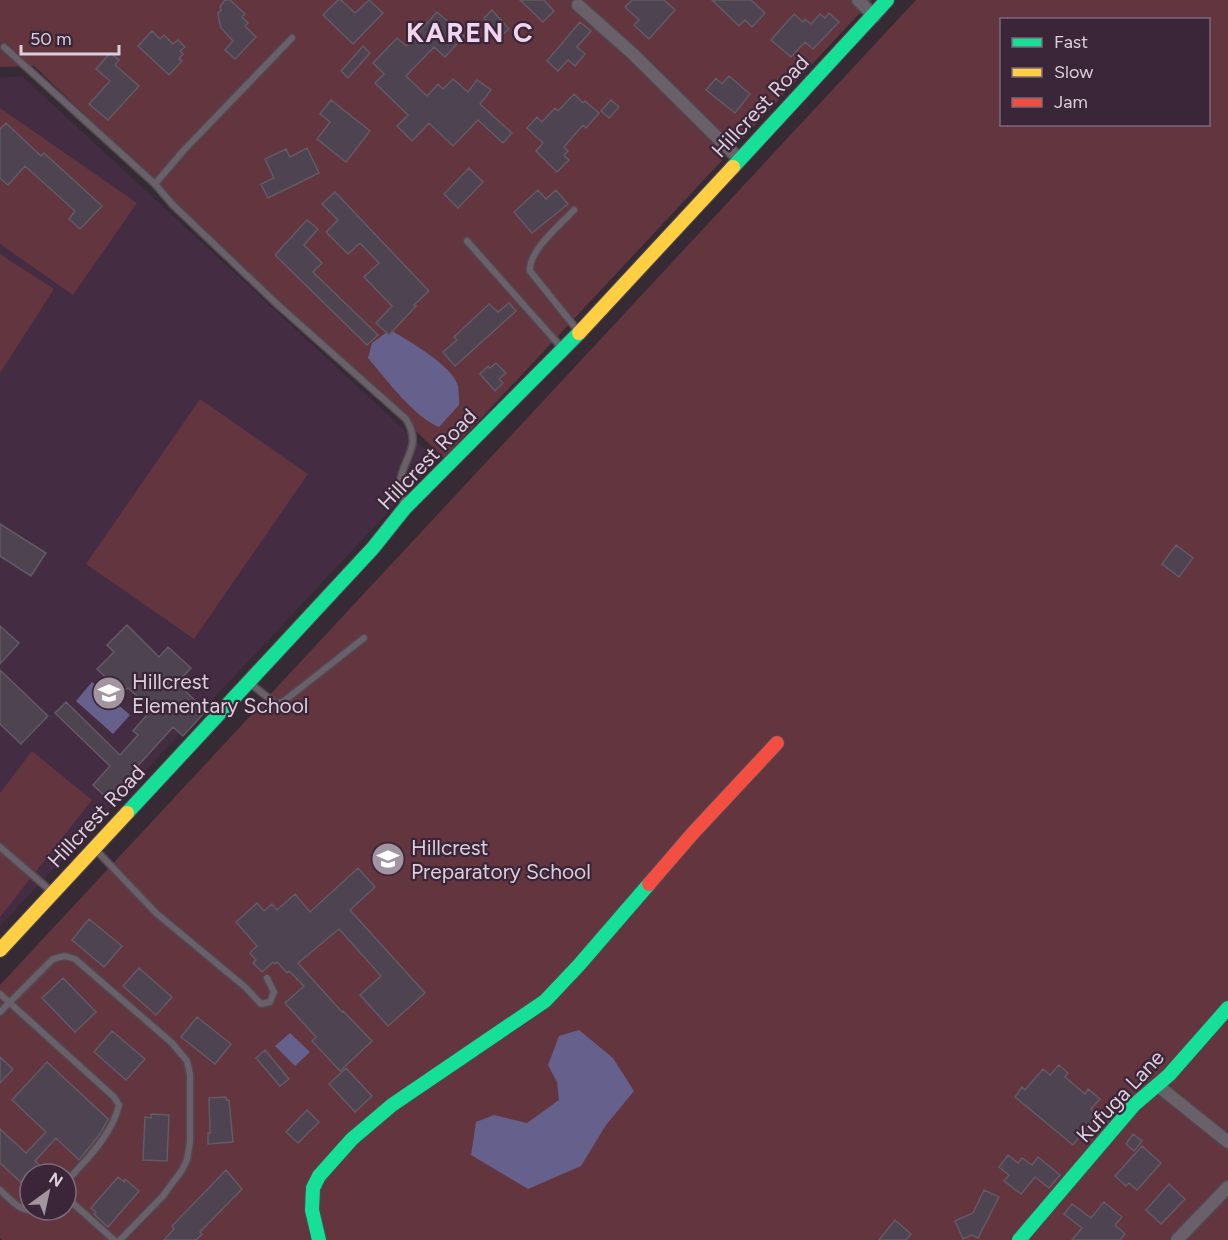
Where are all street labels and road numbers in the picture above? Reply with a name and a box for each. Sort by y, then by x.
street label: Hillcrest Road [706,50,814,162]
street label: Hillcrest Road [372,403,482,515]
street label: Hillcrest Road [42,760,150,872]
street label: Kufuga Lane [1071,1045,1169,1147]

